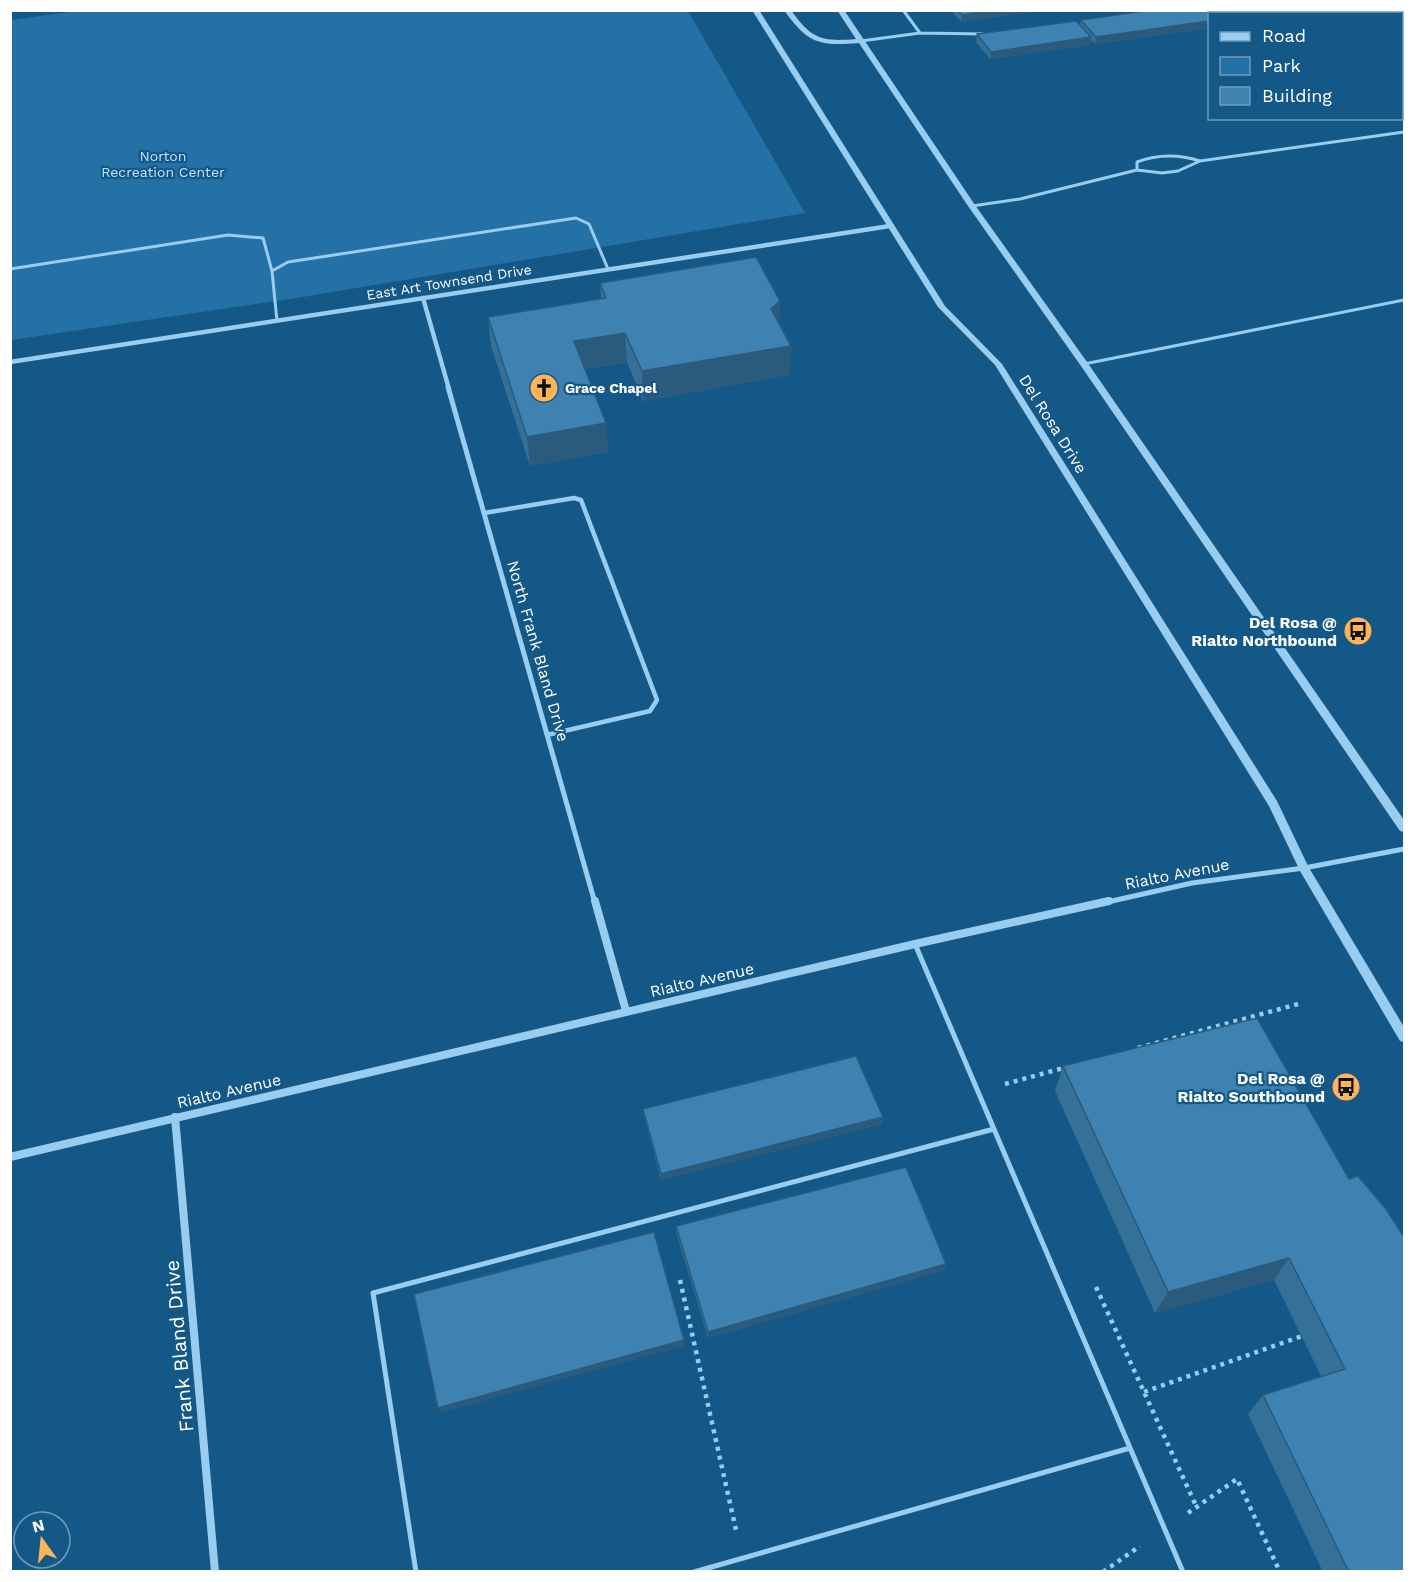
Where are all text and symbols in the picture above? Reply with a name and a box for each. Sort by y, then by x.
legend [1208,12,1403,120]
text: Road [1262,25,1306,46]
text: Park [1262,55,1301,76]
text: Building [1262,85,1332,106]
park label: Norton Recreation Center [101,148,225,180]
street label: East Art Townsend Drive [365,261,533,303]
street label: Del Rosa Drive [1015,371,1091,477]
church icon: Grace Chapel [528,372,560,404]
place label: Grace Chapel [565,380,657,396]
street label: North Frank Bland Drive [503,558,573,744]
place label: Del Rosa @ Rialto Northbound [1191,613,1337,650]
bus stop icon: Del Rosa @ Rialto Northbound [1342,615,1374,647]
street label: Rialto Avenue [1123,855,1231,893]
street label: Rialto Avenue [648,959,756,1001]
place label: Del Rosa @ Rialto Southbound [1178,1069,1325,1106]
street label: Rialto Avenue [175,1070,283,1112]
bus stop icon: Del Rosa @ Rialto Southbound [1330,1071,1362,1103]
street label: Frank Bland Drive [160,1259,198,1433]
north arrow [12,1510,72,1570]
text: N [30,1515,46,1537]

